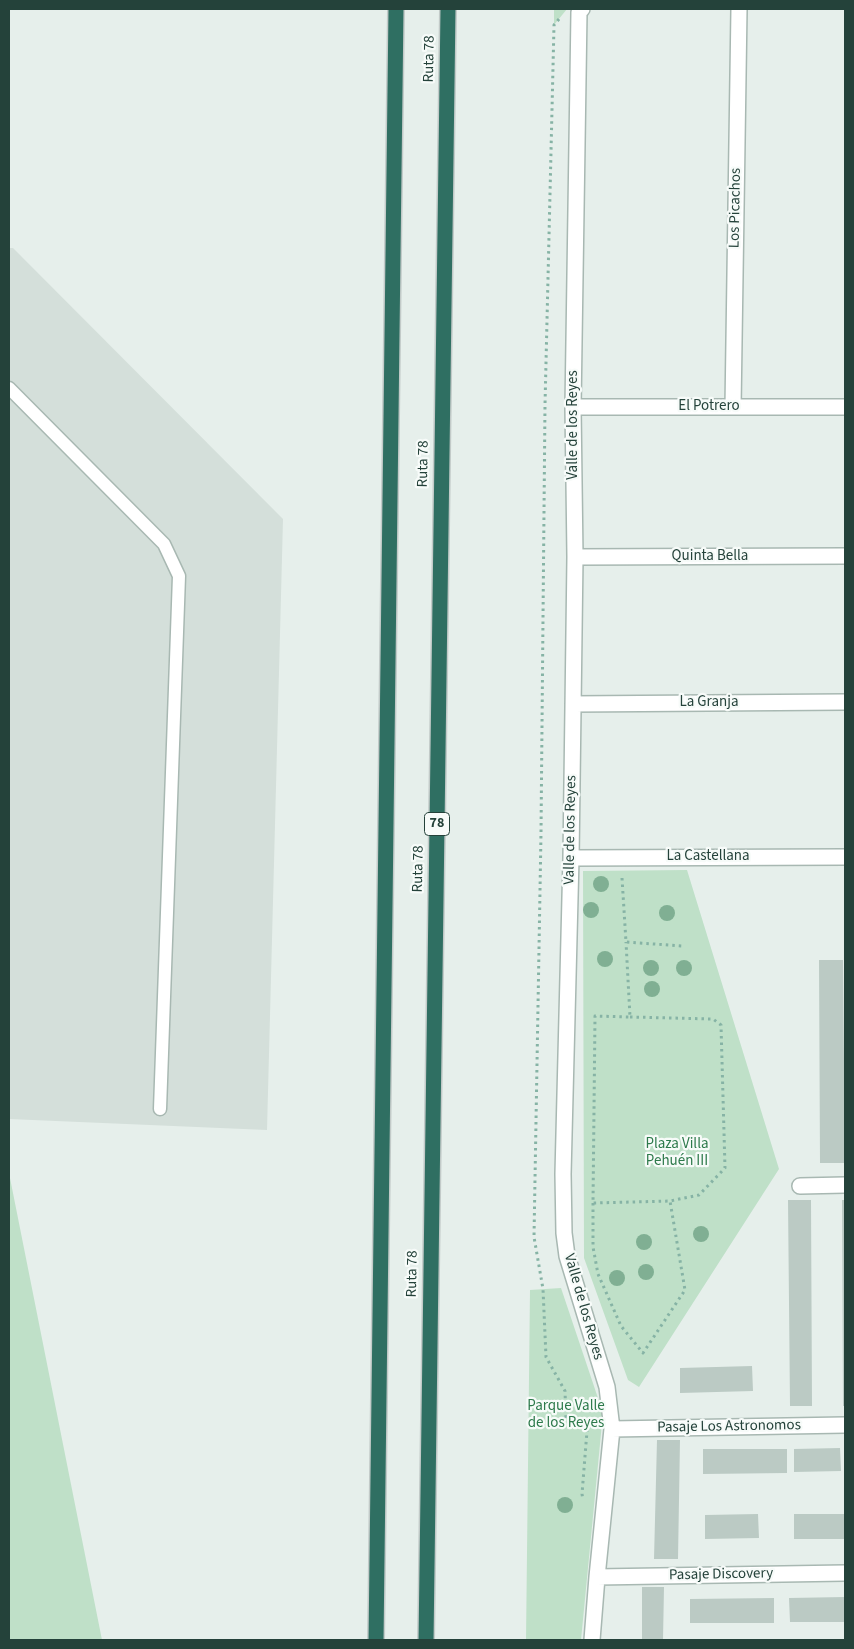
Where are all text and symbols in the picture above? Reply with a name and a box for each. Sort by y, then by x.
street label: Ruta 78 [421,35,439,83]
street label: Los Picachos [726,168,746,248]
street label: Valle de los Reyes [565,370,583,480]
street label: El Potrero [678,398,740,416]
street label: Ruta 78 [415,440,433,488]
street label: Quinta Bella [672,548,748,566]
street label: La Granja [680,694,738,712]
street label: Valle de los Reyes [561,775,581,885]
road number: 78 [424,812,450,836]
street label: Ruta 78 [410,845,428,893]
street label: La Castellana [666,848,750,866]
park label: Plaza Villa Pehuén III [645,1136,709,1171]
street label: Ruta 78 [404,1250,422,1298]
street label: Valle de los Reyes [559,1252,607,1362]
park label: Parque Valle de los Reyes [527,1398,605,1433]
street label: Pasaje Los Astronomos [657,1417,801,1437]
street label: Pasaje Discovery [669,1565,773,1585]

